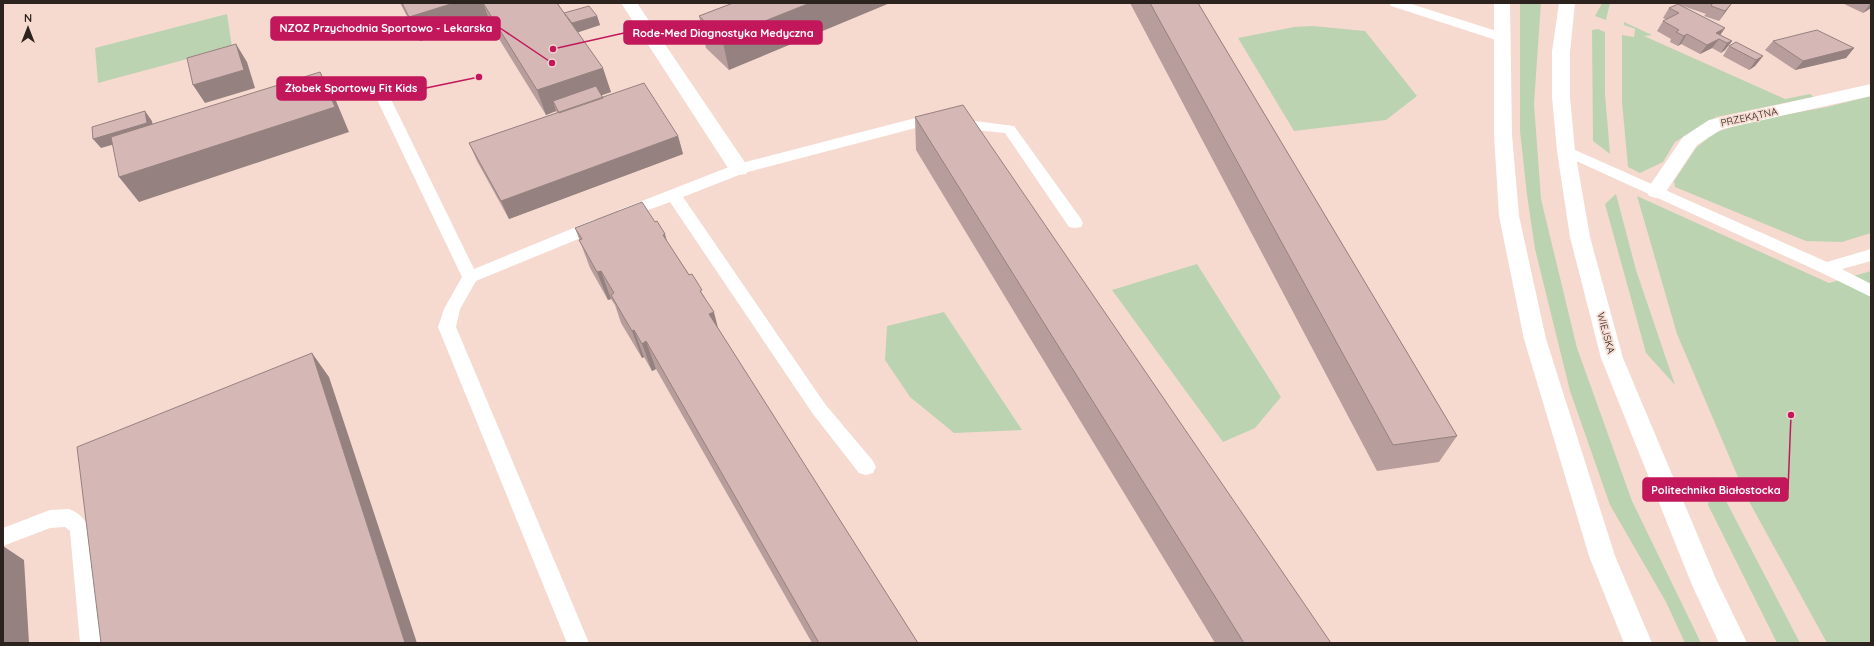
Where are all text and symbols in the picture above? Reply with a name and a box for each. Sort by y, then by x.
north arrow [8,8,48,48]
text: N [24,11,32,25]
callout: NZOZ Przychodnia Sportowo - Lekarska [271,17,500,40]
text: NZOZ Przychodnia Sportowo - Lekarska [279,21,493,35]
callout: Rode-Med Diagnostyka Medyczna [624,21,822,44]
text: Rode-Med Diagnostyka Medyczna [632,26,814,40]
callout: Żłobek Sportowy Fit Kids [277,77,426,100]
text: Żłobek Sportowy Fit Kids [285,81,417,95]
street label: PRZEKĄTNA [1719,105,1779,129]
street label: WIEJSKA [1594,311,1618,356]
callout: Politechnika Białostocka [1643,478,1788,501]
text: Politechnika Białostocka [1651,483,1781,497]

